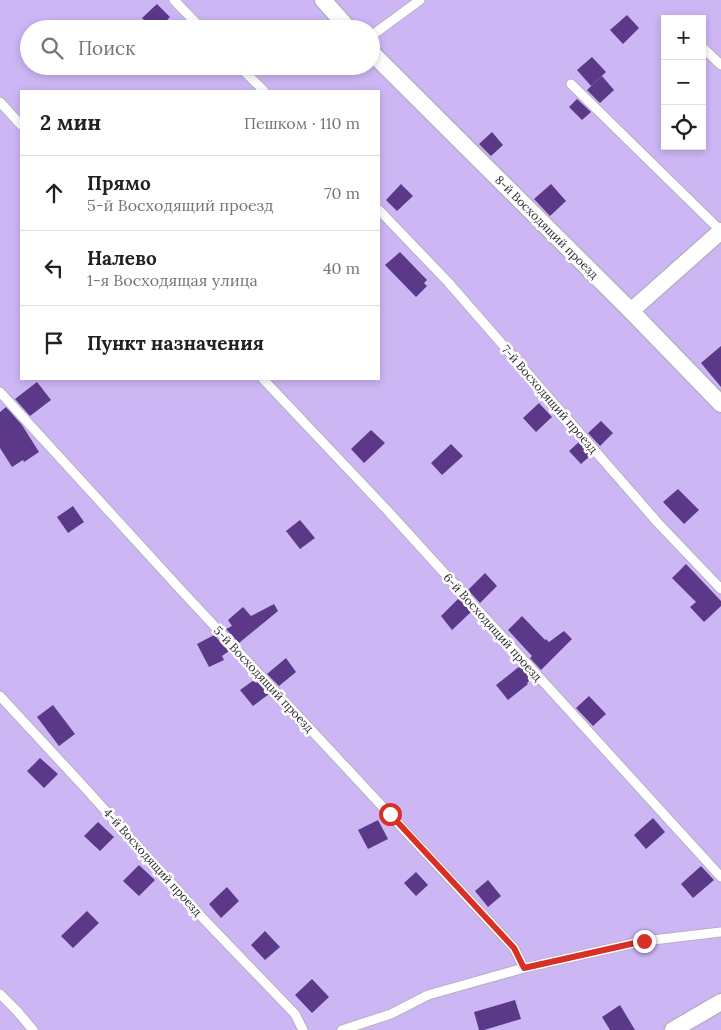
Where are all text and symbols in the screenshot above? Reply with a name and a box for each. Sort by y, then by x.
map controls [661,15,706,150]
button: + [661,15,706,60]
search box [20,20,380,75]
icon: search [38,34,66,62]
text: Поиск [78,36,135,60]
button: − [661,60,706,105]
button: locate [661,105,706,150]
text: 2 мин [40,109,101,136]
text: Пешком · 110 m [244,113,360,133]
text: Прямо [87,171,151,195]
street label: 8-й Восходящий проезд [492,172,602,282]
icon: ahead [40,179,68,207]
text: 70 m [324,183,360,203]
text: 5-й Восходящий проезд [87,195,274,215]
text: Налево [87,246,157,270]
icon: left [40,254,68,282]
text: 40 m [323,258,360,278]
text: 1-я Восходящая улица [87,270,258,290]
icon: arrive [40,329,68,357]
text: Пункт назначения [87,331,264,355]
street label: 7-й Восходящий проезд [499,342,601,456]
street label: 6-й Восходящий проезд [440,570,546,684]
street label: 5-й Восходящий проезд [211,623,317,735]
route start [379,803,402,826]
street label: 4-й Восходящий проезд [101,805,205,919]
route end [633,930,656,953]

